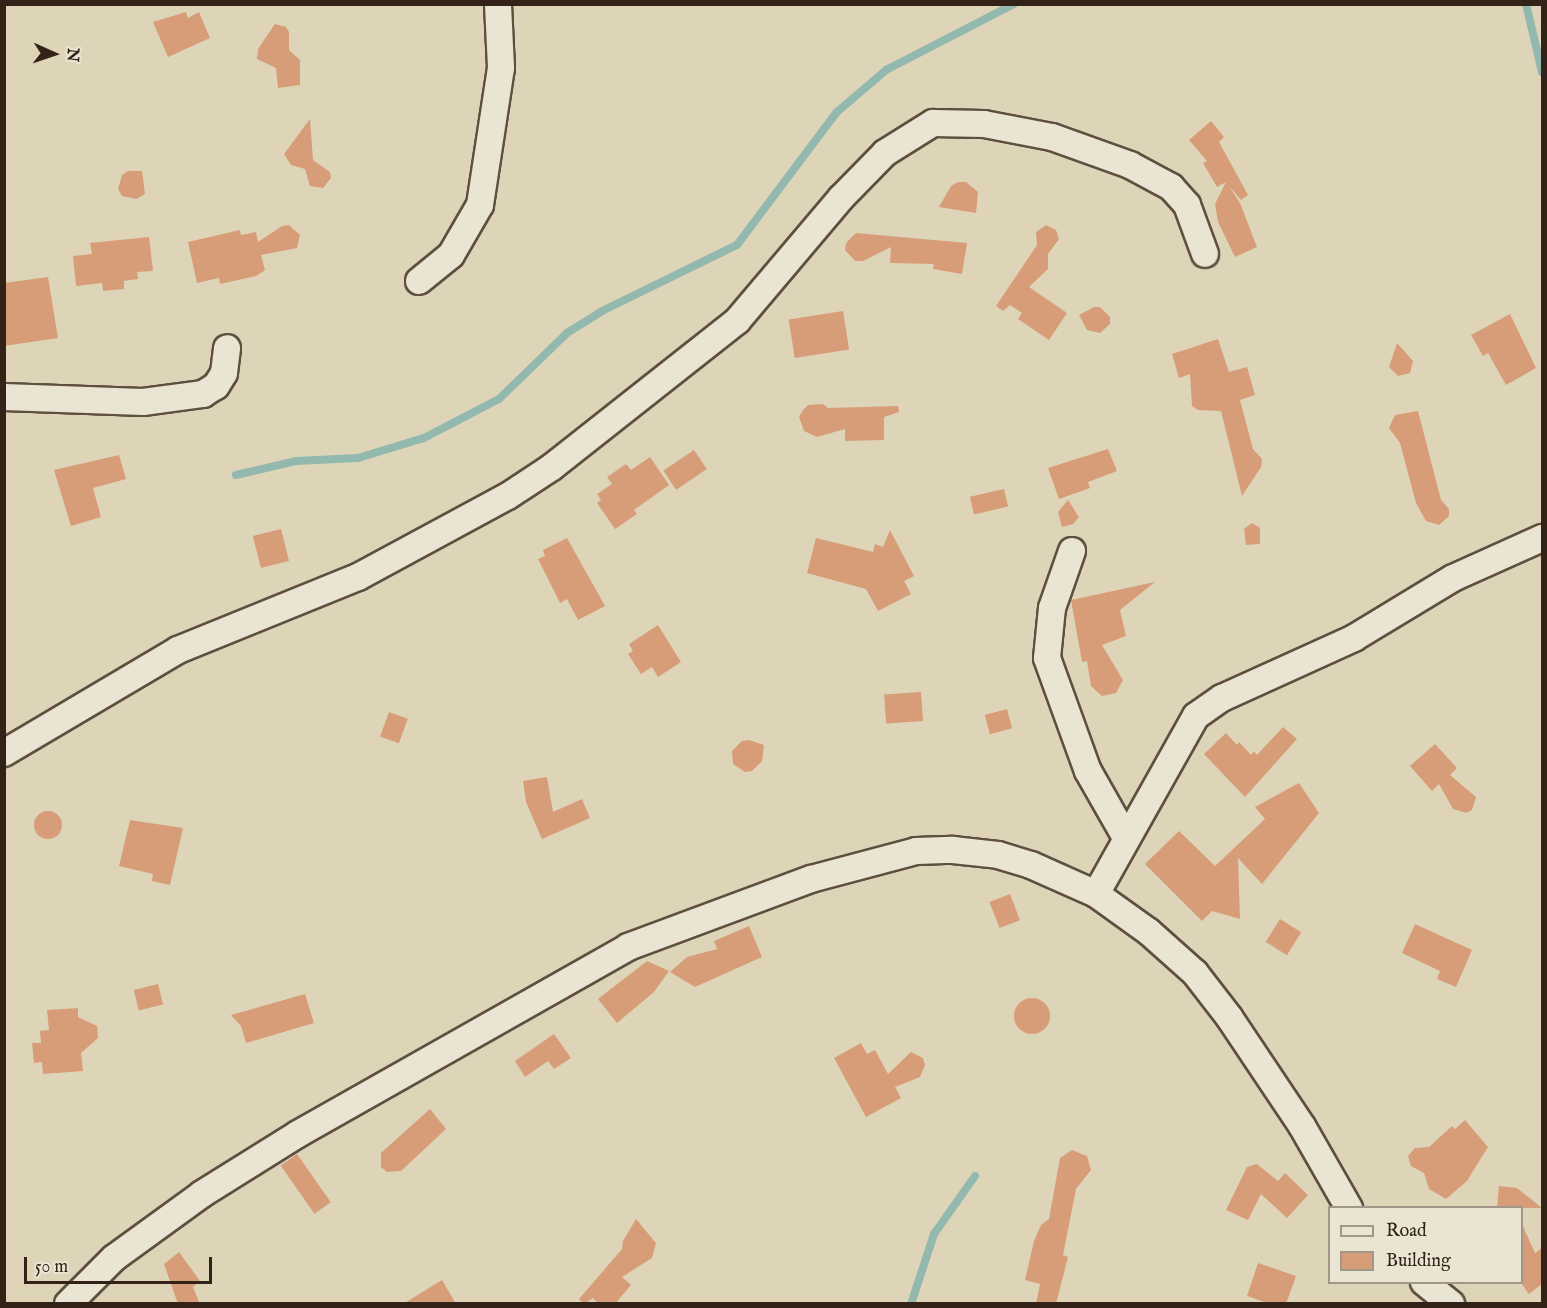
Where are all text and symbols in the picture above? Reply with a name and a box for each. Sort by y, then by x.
north arrow [24,24,84,84]
text: N [62,48,82,62]
legend [1328,1206,1523,1284]
text: Road [1386,1220,1427,1243]
scale bar [27,1245,214,1283]
text: Building [1386,1250,1451,1273]
text: 50 m [35,1256,68,1279]

